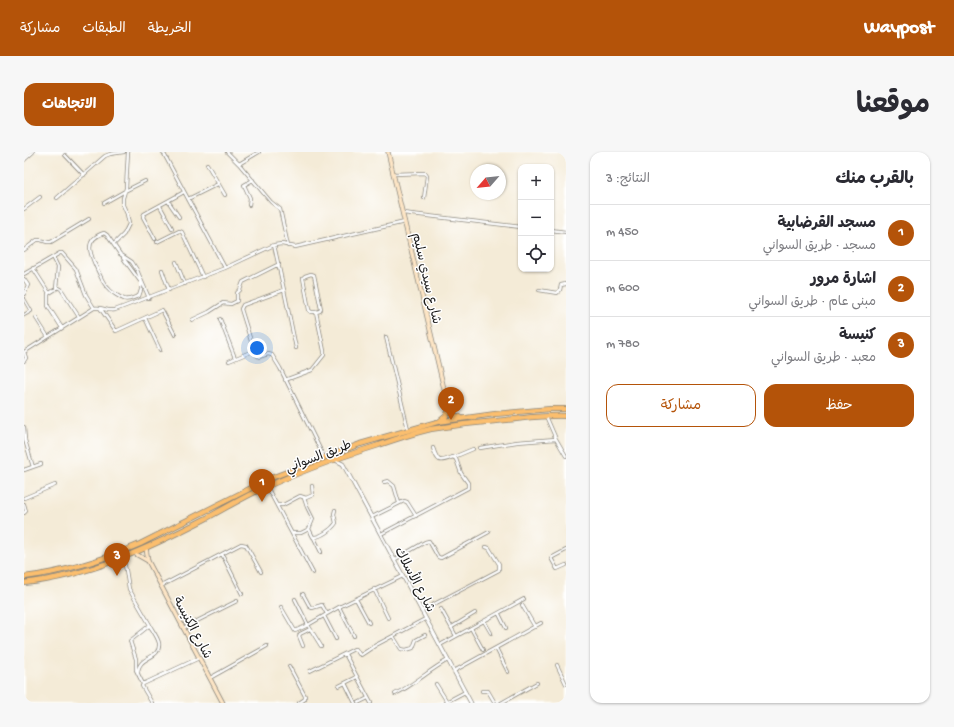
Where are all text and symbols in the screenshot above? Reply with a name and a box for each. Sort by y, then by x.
text: Waypost [864,17,934,40]
text: مشاركة [20,21,60,38]
text: الطبقات [82,21,126,38]
text: الخريطة [148,21,191,38]
button: الاتجاهات [24,83,114,126]
text: موقعنا [856,90,930,123]
north arrow [470,164,506,200]
map controls [518,164,554,272]
button: + [518,164,554,200]
text: بالقرب منك [835,170,914,190]
text: النتائج: 3 [606,172,650,187]
button: − [518,200,554,236]
text: مسجد القرضابية [778,215,876,233]
text: 450 m [606,225,639,240]
text: 1 [898,225,904,240]
street label: شارع سيدي سليم [407,232,443,326]
button: locate [518,236,554,272]
text: مسجد · طريق السواني [763,239,876,254]
text: اشارة مرور [811,271,876,289]
text: 600 m [606,281,640,296]
text: 2 [898,281,904,296]
text: مبنى عام · طريق السواني [748,295,876,310]
text: كنيسة [839,327,876,345]
text: 780 m [606,337,640,352]
text: 3 [898,337,904,352]
your location [247,338,267,358]
text: معبد · طريق السواني [771,351,876,366]
button: مشاركة [606,384,756,427]
button: حفظ [764,384,914,427]
pin: 2 [438,387,464,420]
street label: طريق السواني [284,438,355,479]
pin: 1 [249,469,275,502]
pin: 3 [104,543,130,576]
street label: شارع الأسلاك [390,544,440,615]
street label: شارع الكنيسة [169,595,214,662]

